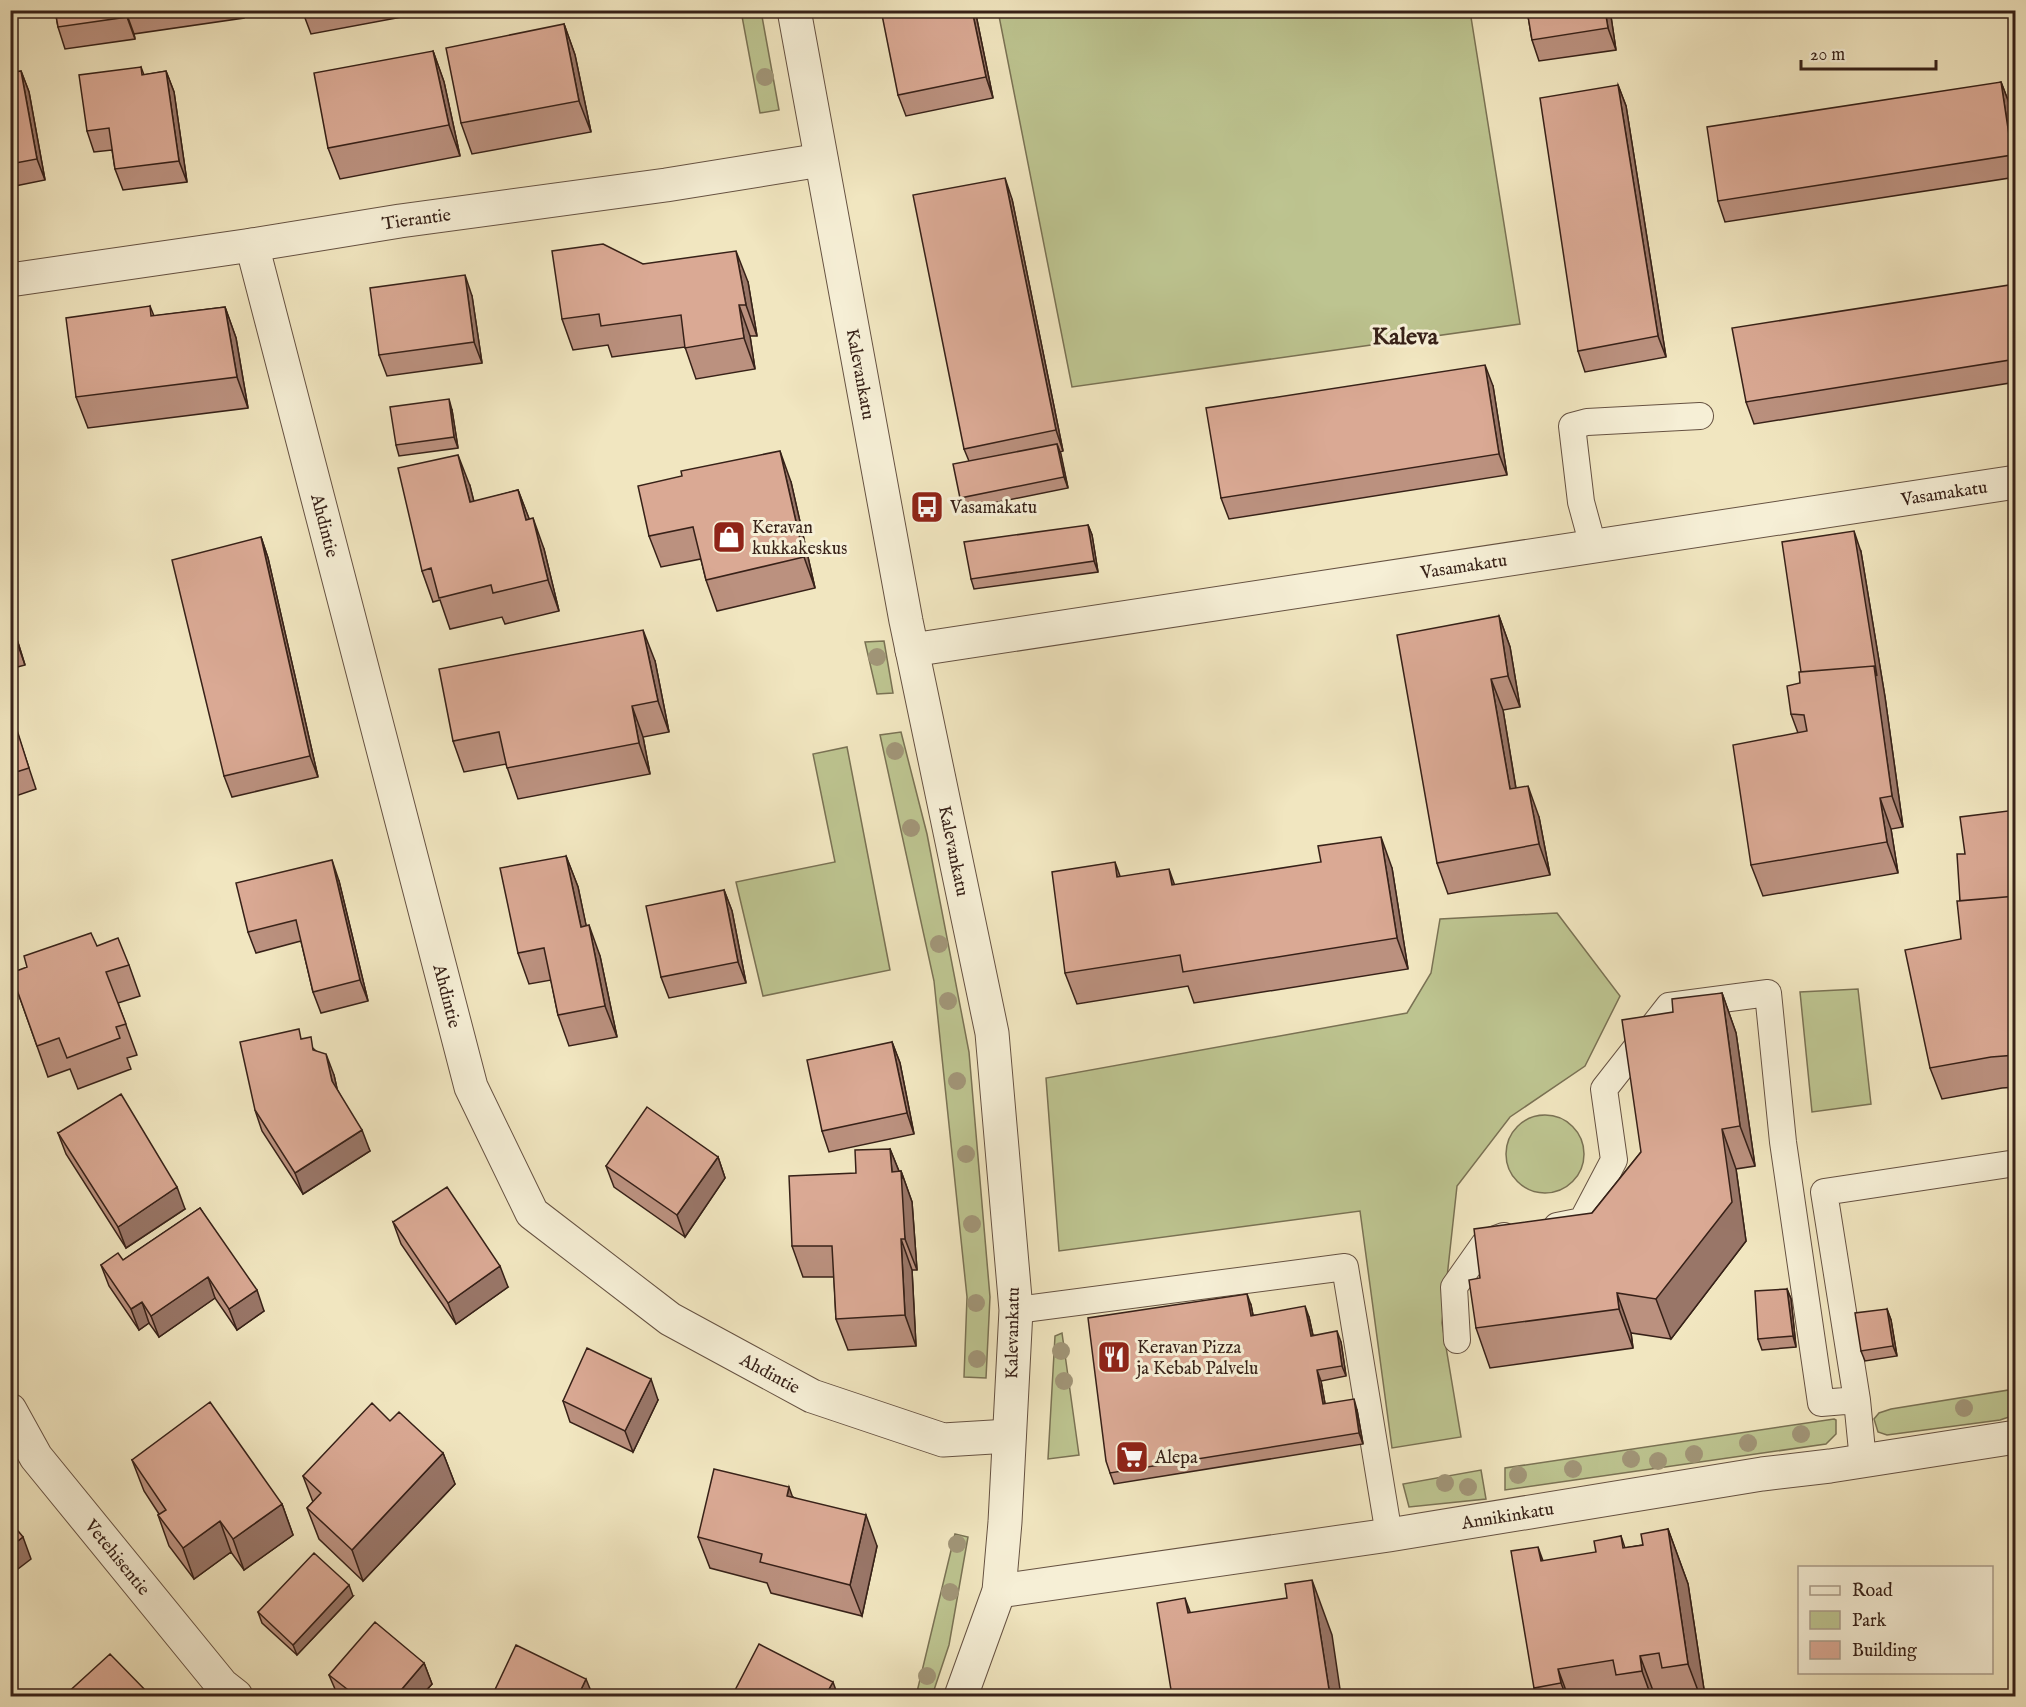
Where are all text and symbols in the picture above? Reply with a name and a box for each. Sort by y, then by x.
scale bar [1801,33,1936,71]
text: 20 m [1810,44,1845,67]
street label: Tierantie [381,204,452,237]
district label: Kaleva [1372,322,1439,353]
street label: Kalevankatu [840,327,879,422]
street label: Vasamakatu [1899,476,1989,512]
bus stop icon: Vasamakatu [909,489,945,525]
street label: Ahdintie [304,491,343,560]
place label: Vasamakatu [949,497,1037,520]
place label: Keravan kukkakeskus [752,517,847,561]
shop icon: Keravan kukkakeskus [711,519,747,555]
street label: Vasamakatu [1418,550,1509,586]
street label: Kalevankatu [932,804,973,899]
street label: Ahdintie [426,961,465,1031]
street label: Kalevankatu [1001,1287,1026,1379]
place label: Keravan Pizza ja Kebab Palvelu [1135,1337,1258,1381]
restaurant icon: Keravan Pizza ja Kebab Palvelu [1096,1339,1132,1375]
street label: Ahdintie [735,1349,803,1400]
supermarket icon: Alepa [1114,1439,1150,1475]
place label: Alepa [1154,1447,1198,1470]
street label: Annikinkatu [1459,1498,1556,1536]
street label: Vetehisentie [78,1515,154,1601]
legend [1798,1566,1993,1674]
text: Road [1852,1580,1893,1603]
text: Park [1852,1610,1887,1633]
text: Building [1852,1640,1917,1663]

